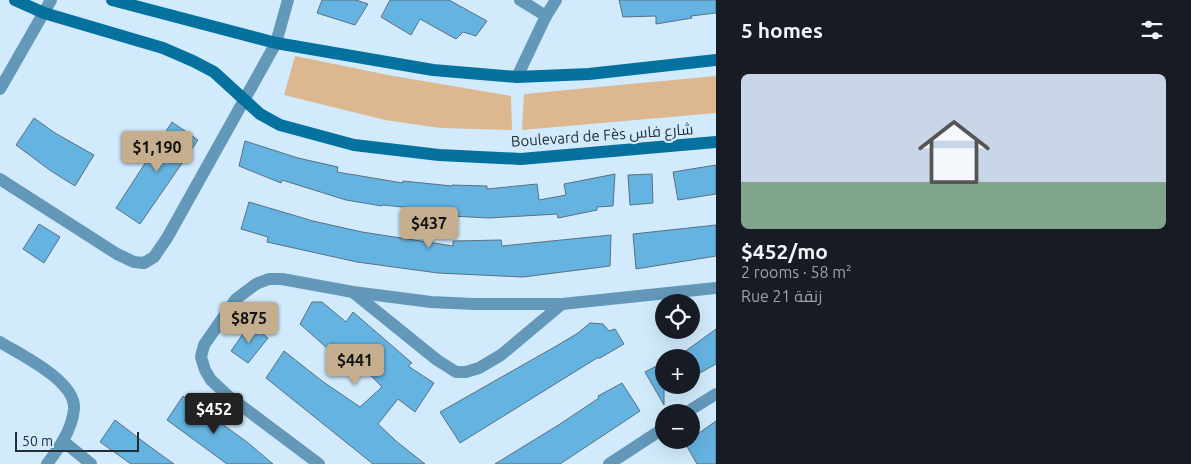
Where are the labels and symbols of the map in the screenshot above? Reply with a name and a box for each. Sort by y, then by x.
street label: Boulevard de Fès شارع فاس [510,120,694,153]
pin: $1,190 [116,130,198,173]
pin: $437 [399,206,459,249]
pin: $875 [219,302,279,344]
pin: $441 [325,344,385,386]
pin: $452 [184,392,244,435]
scale bar [15,429,139,452]

